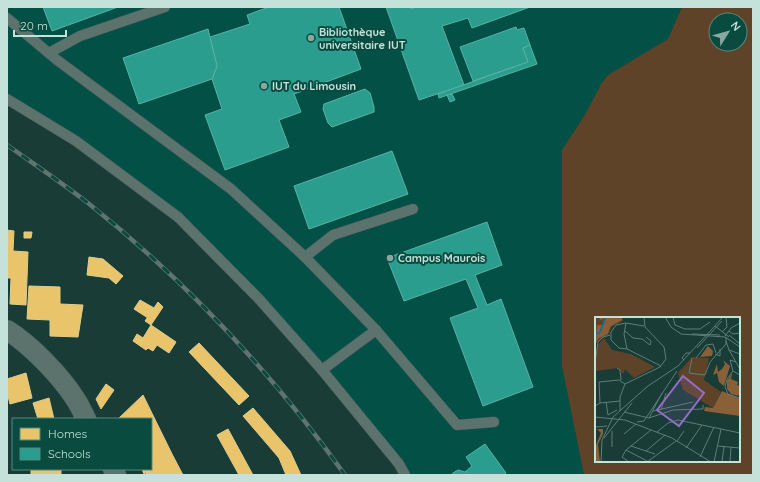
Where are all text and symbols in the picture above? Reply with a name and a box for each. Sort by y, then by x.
scale bar [14,12,66,38]
north arrow [708,12,748,52]
text: 20 m [20,18,48,33]
text: N [728,19,744,33]
place label: Bibliothèque universitaire IUT [319,25,406,52]
marker: Bibliothèque universitaire IUT [306,33,316,43]
place label: IUT du Limousin [272,79,356,93]
marker: IUT du Limousin [259,81,269,91]
place label: Campus Maurois [398,251,485,265]
marker: Campus Maurois [385,253,395,263]
inset map [595,317,740,462]
legend [12,418,152,470]
text: Homes [48,426,88,441]
text: Schools [48,446,91,461]

